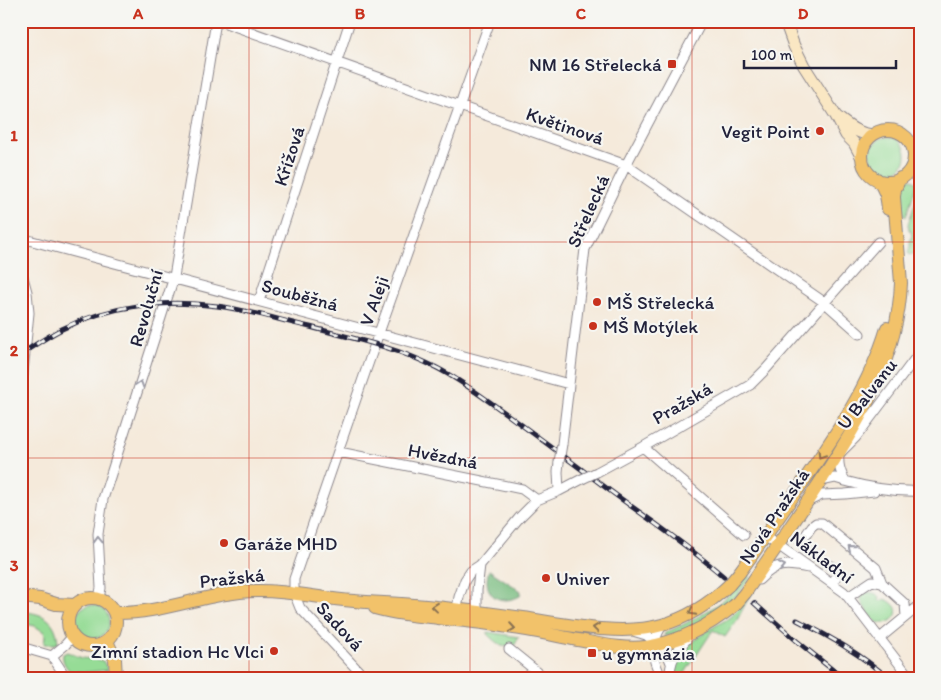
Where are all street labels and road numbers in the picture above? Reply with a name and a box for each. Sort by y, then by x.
street label: Květinová [523,102,607,150]
street label: Křížová [269,123,309,189]
street label: Střelecká [562,171,614,251]
street label: Revoluční [124,267,168,349]
street label: V Aleji [354,273,394,329]
street label: Souběžná [259,274,341,316]
street label: U Balvanu [832,354,902,434]
street label: Pražská [648,377,716,429]
street label: Hvězdná [406,438,480,474]
street label: Nová Pražská [734,464,814,568]
street label: Nákladní [786,526,858,588]
street label: Pražská [198,563,266,593]
street label: Sadová [311,596,369,656]

